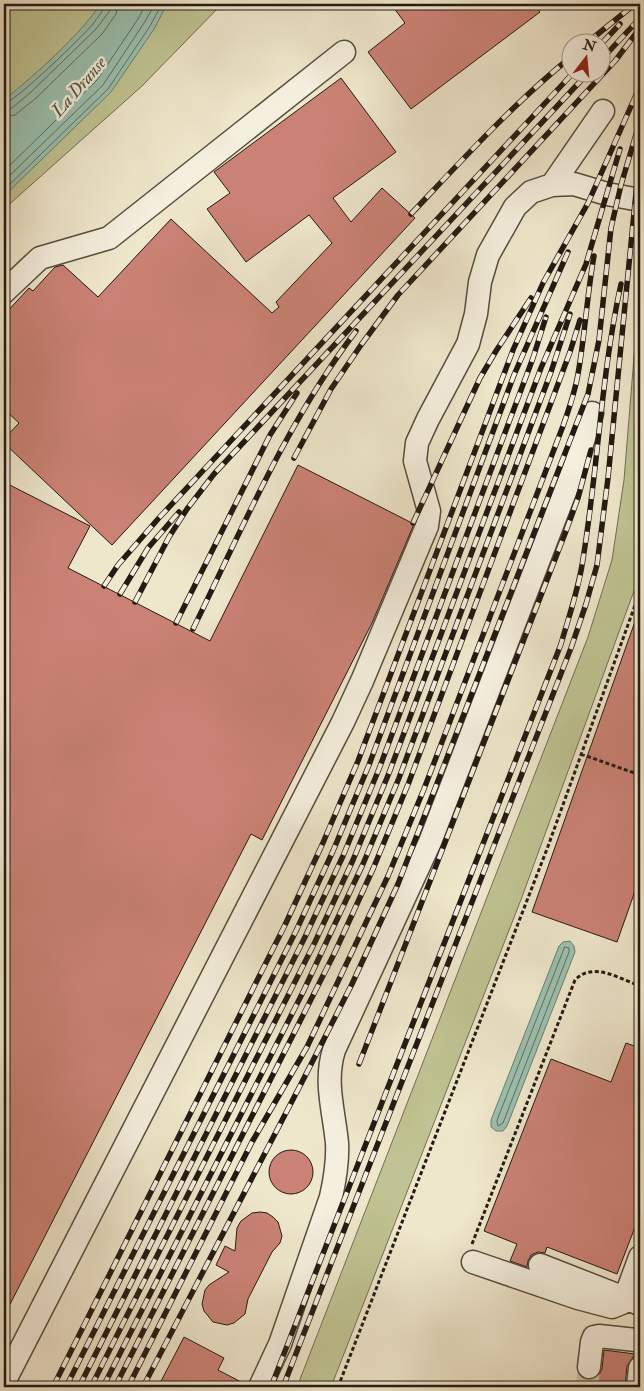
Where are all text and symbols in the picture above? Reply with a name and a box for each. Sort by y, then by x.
north arrow [562,32,612,82]
text: N [580,36,598,56]
water label: La Dranse [46,51,112,123]

